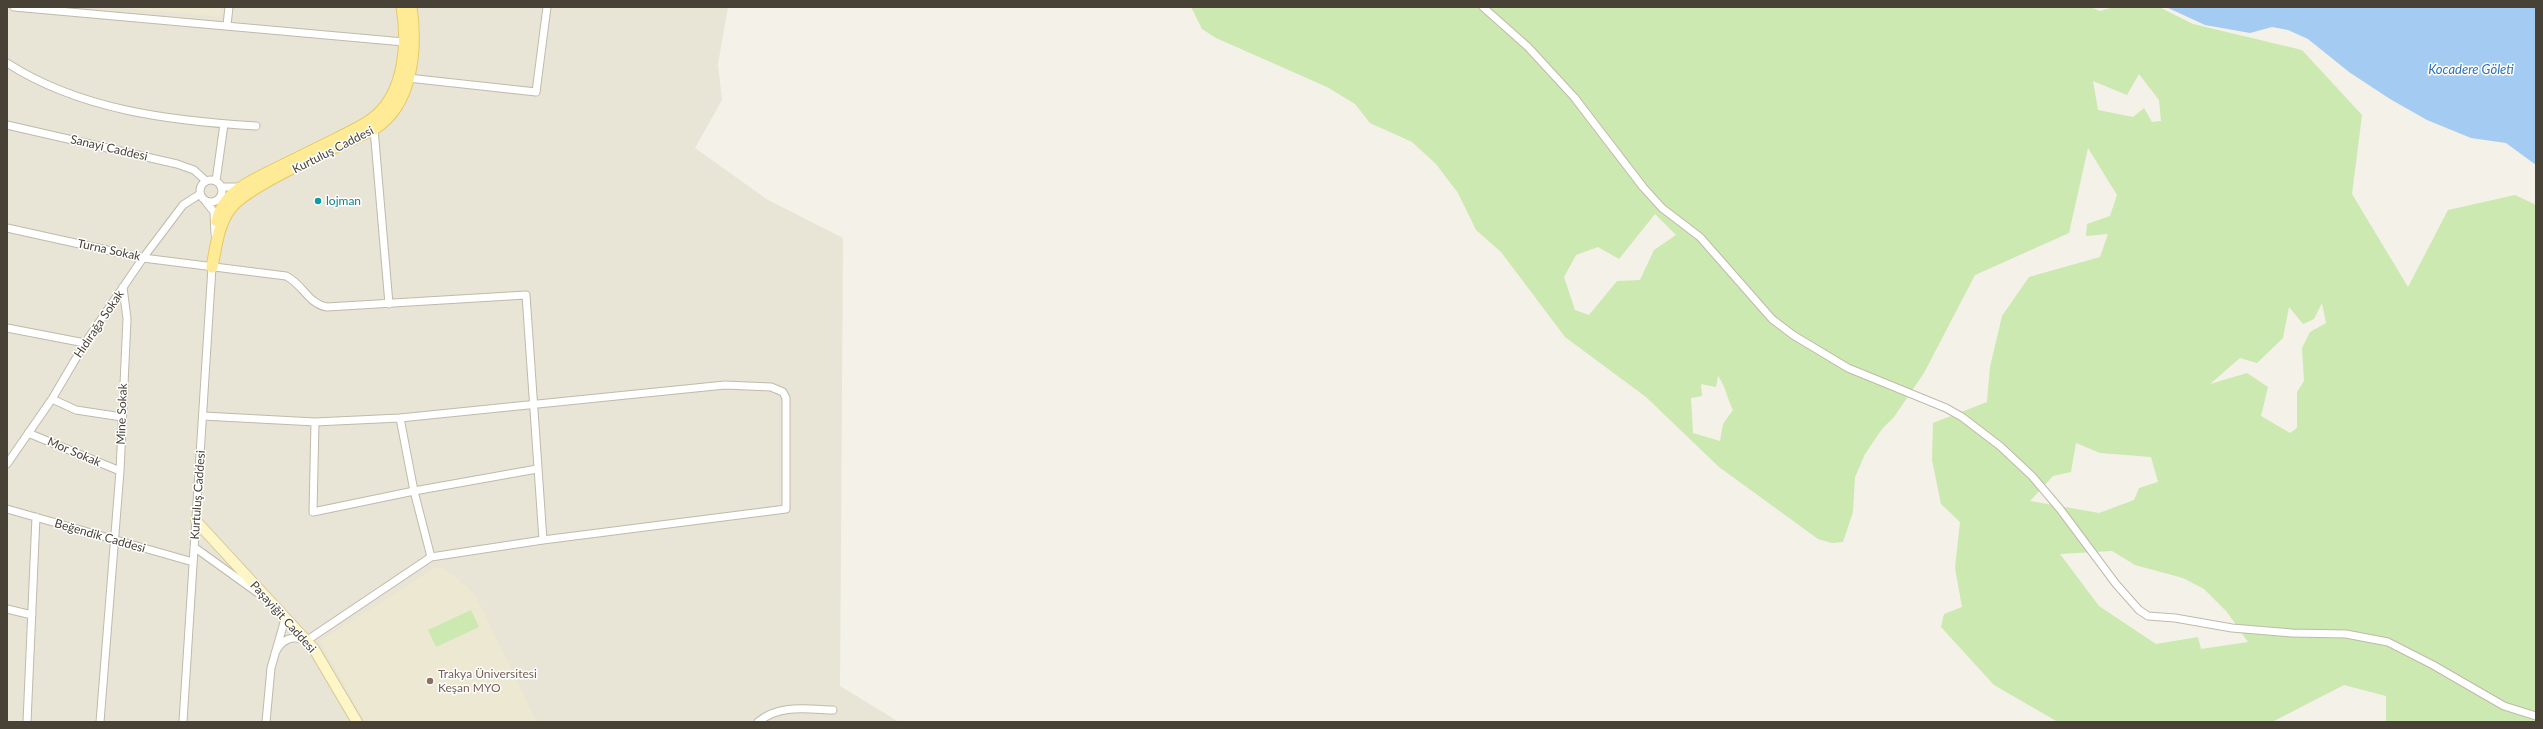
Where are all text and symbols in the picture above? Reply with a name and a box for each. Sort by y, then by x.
water label: Kocadere Göleti [2428,62,2514,78]
street label: Kurtuluş Caddesi [290,123,376,177]
street label: Sanayi Caddesi [69,132,149,164]
place label: lojman [326,194,361,208]
marker: lojman [313,196,323,206]
street label: Turna Sokak [76,236,142,264]
street label: Hıdırağa Sokak [71,287,127,361]
street label: Mine Sokak [114,383,130,445]
street label: Mor Sokak [45,434,103,470]
street label: Kurtuluş Caddesi [188,450,208,540]
street label: Beğendik Caddesi [53,516,147,556]
street label: Paşayiğit Caddesi [247,578,319,656]
place label: Trakya Üniversitesi Keşan MYO [438,667,537,695]
marker: Trakya Üniversitesi Keşan MYO [425,676,435,686]

